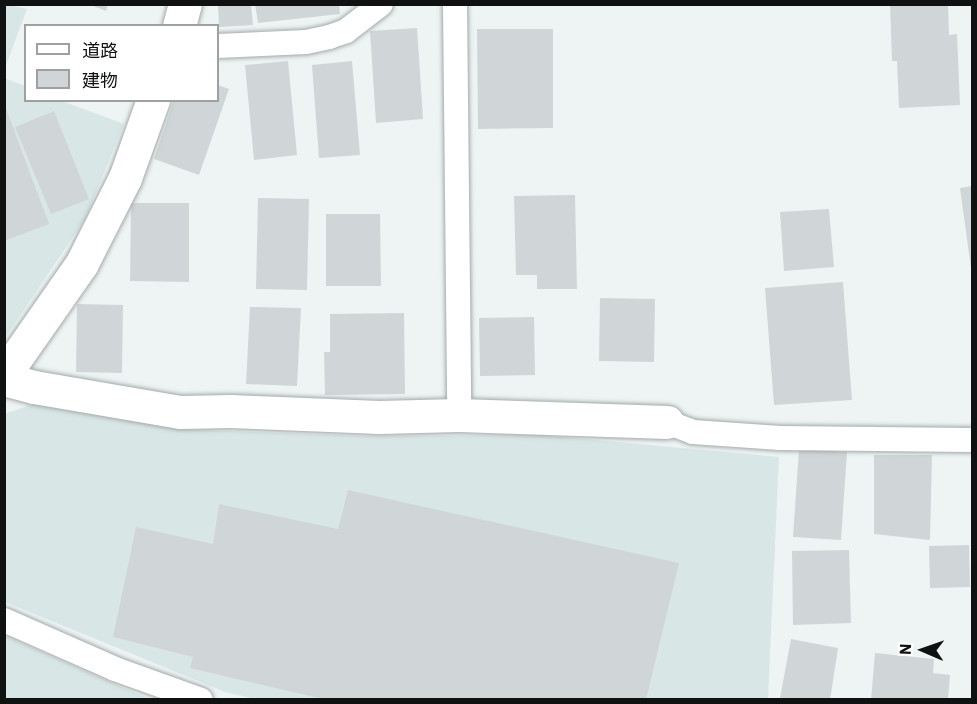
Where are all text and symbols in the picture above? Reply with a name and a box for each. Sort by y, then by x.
legend [24,24,219,102]
text: 道路 [82,39,118,62]
text: 建物 [82,69,118,92]
north arrow [893,620,953,680]
text: N [895,643,915,656]

